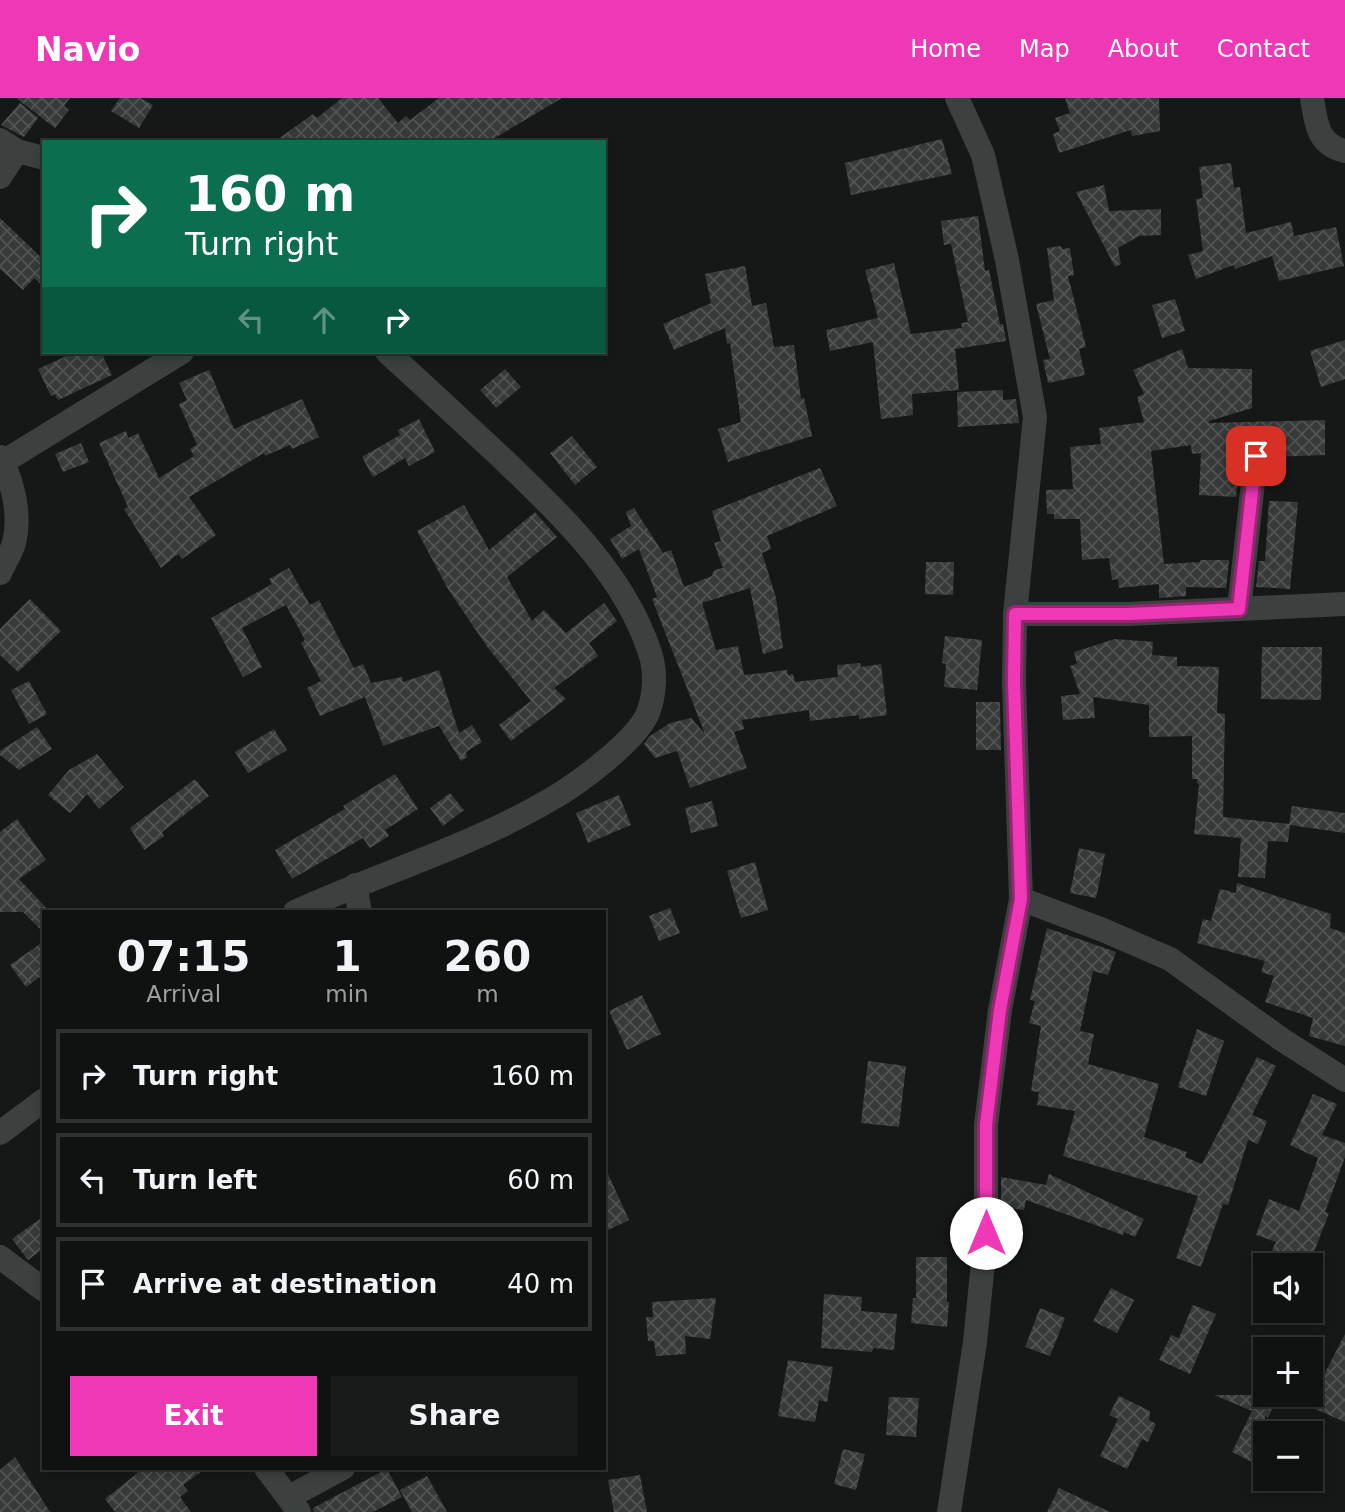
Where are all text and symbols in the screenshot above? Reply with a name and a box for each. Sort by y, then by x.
text: Navio [35,30,140,69]
text: Home [910,35,981,63]
text: Map [1019,35,1070,63]
text: About [1108,35,1179,63]
text: Contact [1217,35,1310,63]
text: 160 m [185,166,355,223]
icon: right [70,168,161,259]
text: Turn right [185,225,338,263]
icon: left [232,301,270,339]
icon: ahead [305,301,343,339]
icon: right [378,301,416,339]
pin [1226,426,1286,486]
icon: arrive [1237,437,1275,475]
text: 07:15 [117,932,251,981]
text: 1 [332,932,362,981]
text: 260 [444,932,531,981]
text: Arrival [146,981,221,1007]
text: min [325,981,369,1007]
text: m [476,981,499,1007]
icon: right [74,1057,112,1095]
text: Turn right [133,1061,278,1091]
text: 160 m [491,1061,574,1091]
icon: left [74,1161,112,1199]
text: Turn left [133,1165,257,1195]
text: 60 m [507,1165,574,1195]
position arrow [949,1196,1023,1270]
map controls [1253,1253,1323,1491]
button: sound [1253,1253,1323,1323]
icon: arrive [74,1265,112,1303]
text: Arrive at destination [133,1269,437,1299]
text: 40 m [507,1269,574,1299]
button: + [1253,1337,1323,1407]
button: Exit [70,1376,317,1456]
button: Share [331,1376,578,1456]
button: − [1253,1421,1323,1491]

